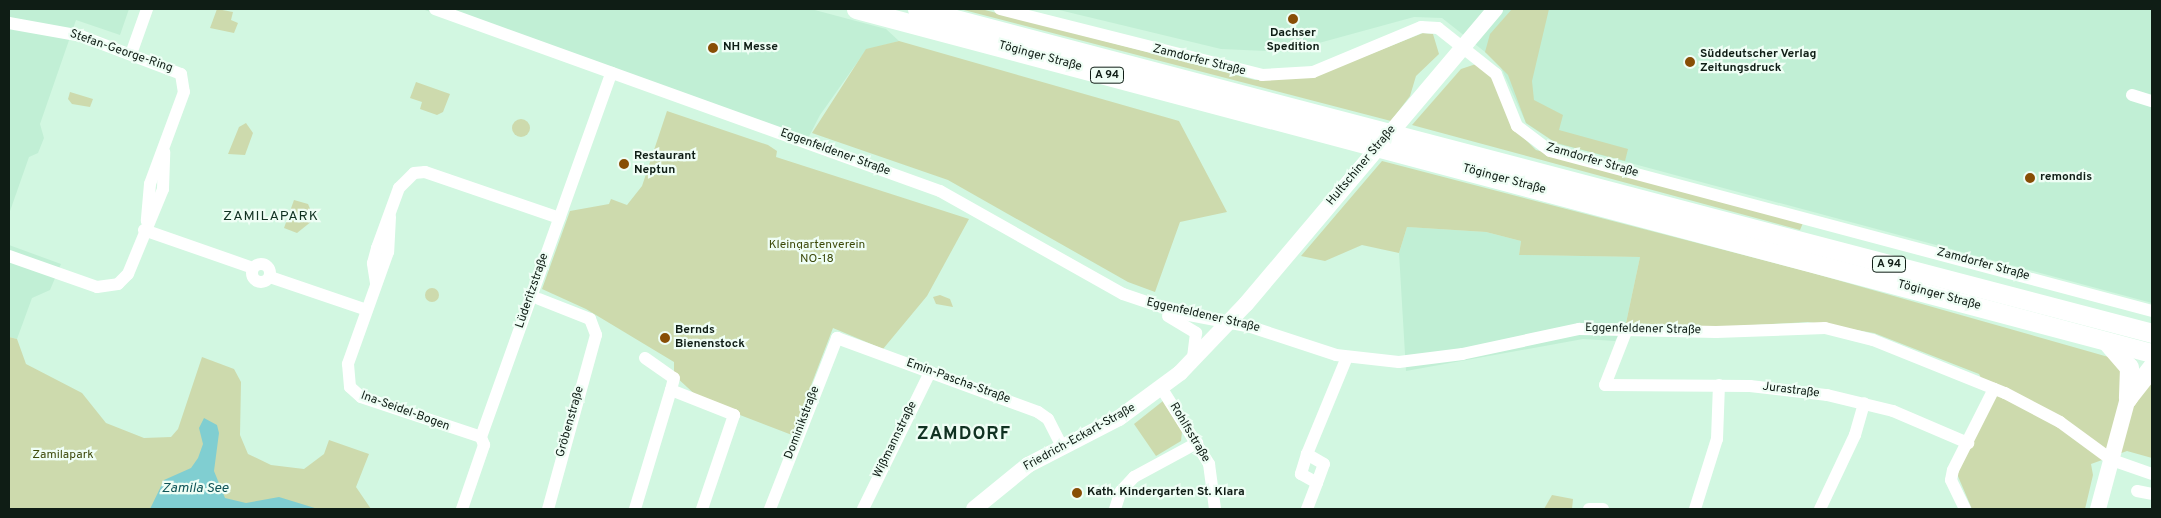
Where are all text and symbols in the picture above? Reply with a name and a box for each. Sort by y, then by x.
marker: Dachser Spedition [1287,13,1299,25]
place label: Dachser Spedition [1266,27,1320,55]
street label: Stefan-George-Ring [67,28,175,76]
street label: Töginger Straße [997,39,1083,75]
place label: NH Messe [723,41,778,55]
marker: NH Messe [707,42,719,54]
street label: Zamdorfer Straße [1151,42,1247,80]
place label: Süddeutscher Verlag Zeitungsdruck [1700,48,1817,76]
marker: Süddeutscher Verlag Zeitungsdruck [1684,56,1696,68]
road number: A 94 [1090,66,1124,84]
street label: Hultschiner Straße [1324,123,1400,209]
street label: Eggenfeldener Straße [778,126,892,180]
street label: Zamdorfer Straße [1544,141,1640,181]
place label: Restaurant Neptun [634,150,696,178]
marker: Restaurant Neptun [618,158,630,170]
street label: Töginger Straße [1461,162,1547,198]
place label: remondis [2040,171,2092,185]
marker: remondis [2024,172,2036,184]
district label: ZAMILAPARK [222,209,320,225]
park label: Kleingartenverein NO-18 [769,239,865,267]
street label: Zamdorfer Straße [1935,246,2031,284]
street label: Lüderitzstraße [513,252,553,330]
road number: A 94 [1872,255,1906,272]
street label: Töginger Straße [1896,278,1982,314]
street label: Eggenfeldener Straße [1145,296,1261,336]
street label: Eggenfeldener Straße [1585,322,1701,338]
place label: Bernds Bienenstock [675,324,745,352]
marker: Bernds Bienenstock [659,332,671,344]
street label: Emin-Pascha-Straße [904,356,1012,408]
street label: Jurastraße [1762,380,1820,402]
street label: Dominikstraße [782,384,824,462]
street label: Gröbenstraße [554,385,588,459]
street label: Ina-Seidel-Bogen [359,389,451,435]
street label: Wißmannstraße [871,399,921,481]
street label: Friedrich-Eckart-Straße [1022,401,1138,475]
street label: Rohlfsstraße [1166,401,1212,465]
district label: ZAMDORF [916,424,1012,446]
park label: Zamilapark [32,449,94,463]
water label: Zamila See [161,481,229,497]
place label: Kath. Kindergarten St. Klara [1087,486,1245,500]
marker: Kath. Kindergarten St. Klara [1071,487,1083,499]

